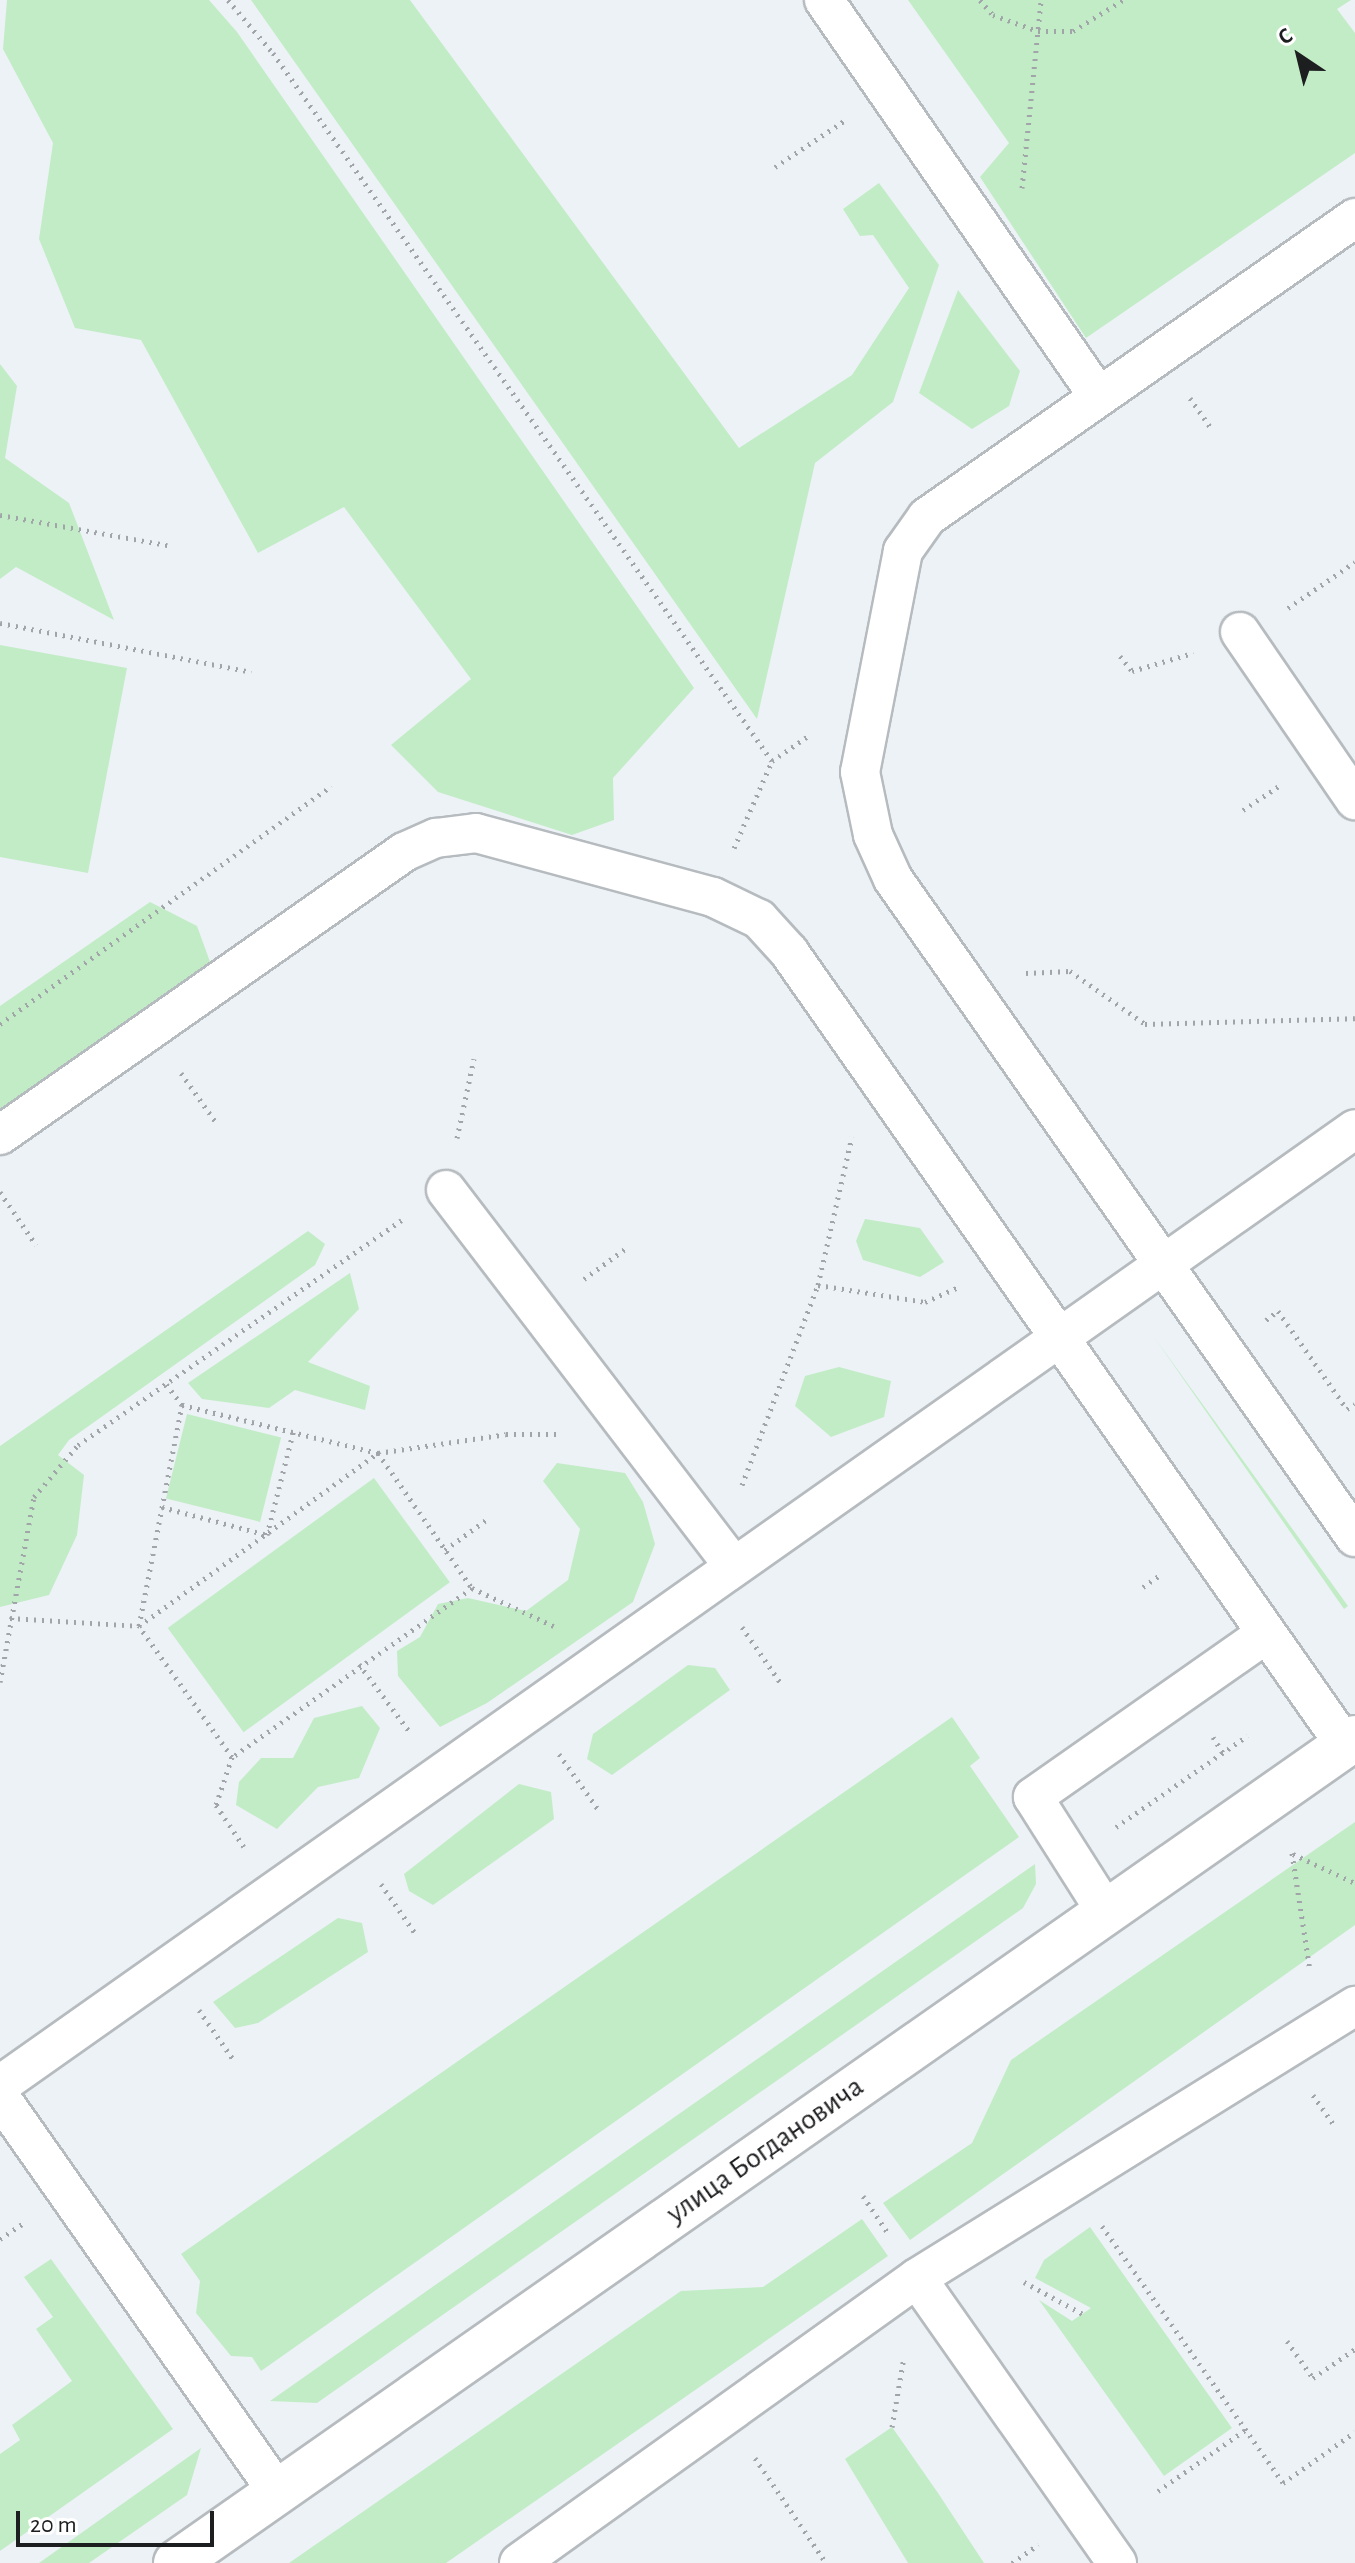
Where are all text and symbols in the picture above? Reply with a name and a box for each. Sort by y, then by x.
north arrow [1259,16,1339,96]
text: С [1274,24,1297,49]
street label: улица Богдановича [659,2069,871,2231]
scale bar [20,2495,218,2545]
text: 20 m [30,2513,77,2537]

